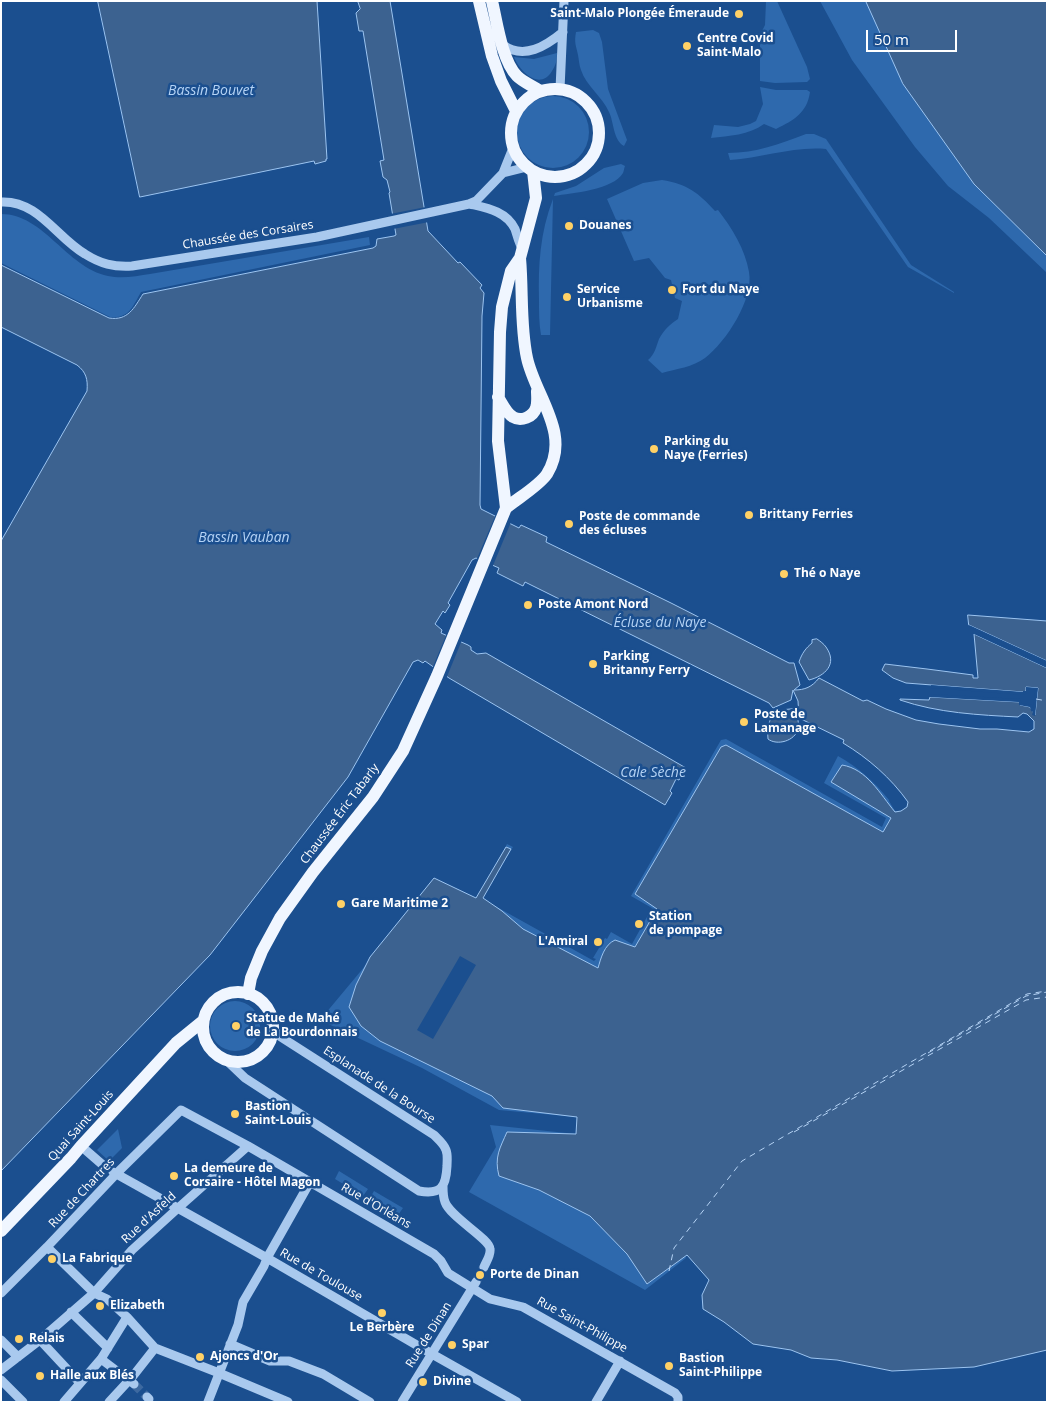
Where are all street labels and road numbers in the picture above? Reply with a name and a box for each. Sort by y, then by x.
street label: Chaussée des Corsaires [182,218,314,252]
street label: Chaussée Éric Tabarly [298,761,382,867]
street label: Esplanade de la Bourse [320,1043,438,1127]
street label: Quai Saint-Louis [45,1087,117,1165]
street label: Rue de Chartres [46,1155,118,1231]
street label: Rue d'Orléans [338,1180,414,1232]
street label: Rue d'Asfeld [119,1189,179,1247]
street label: Rue de Toulouse [277,1245,365,1305]
street label: Rue Saint-Philippe [534,1294,630,1356]
street label: Rue de Dinan [403,1299,455,1371]

